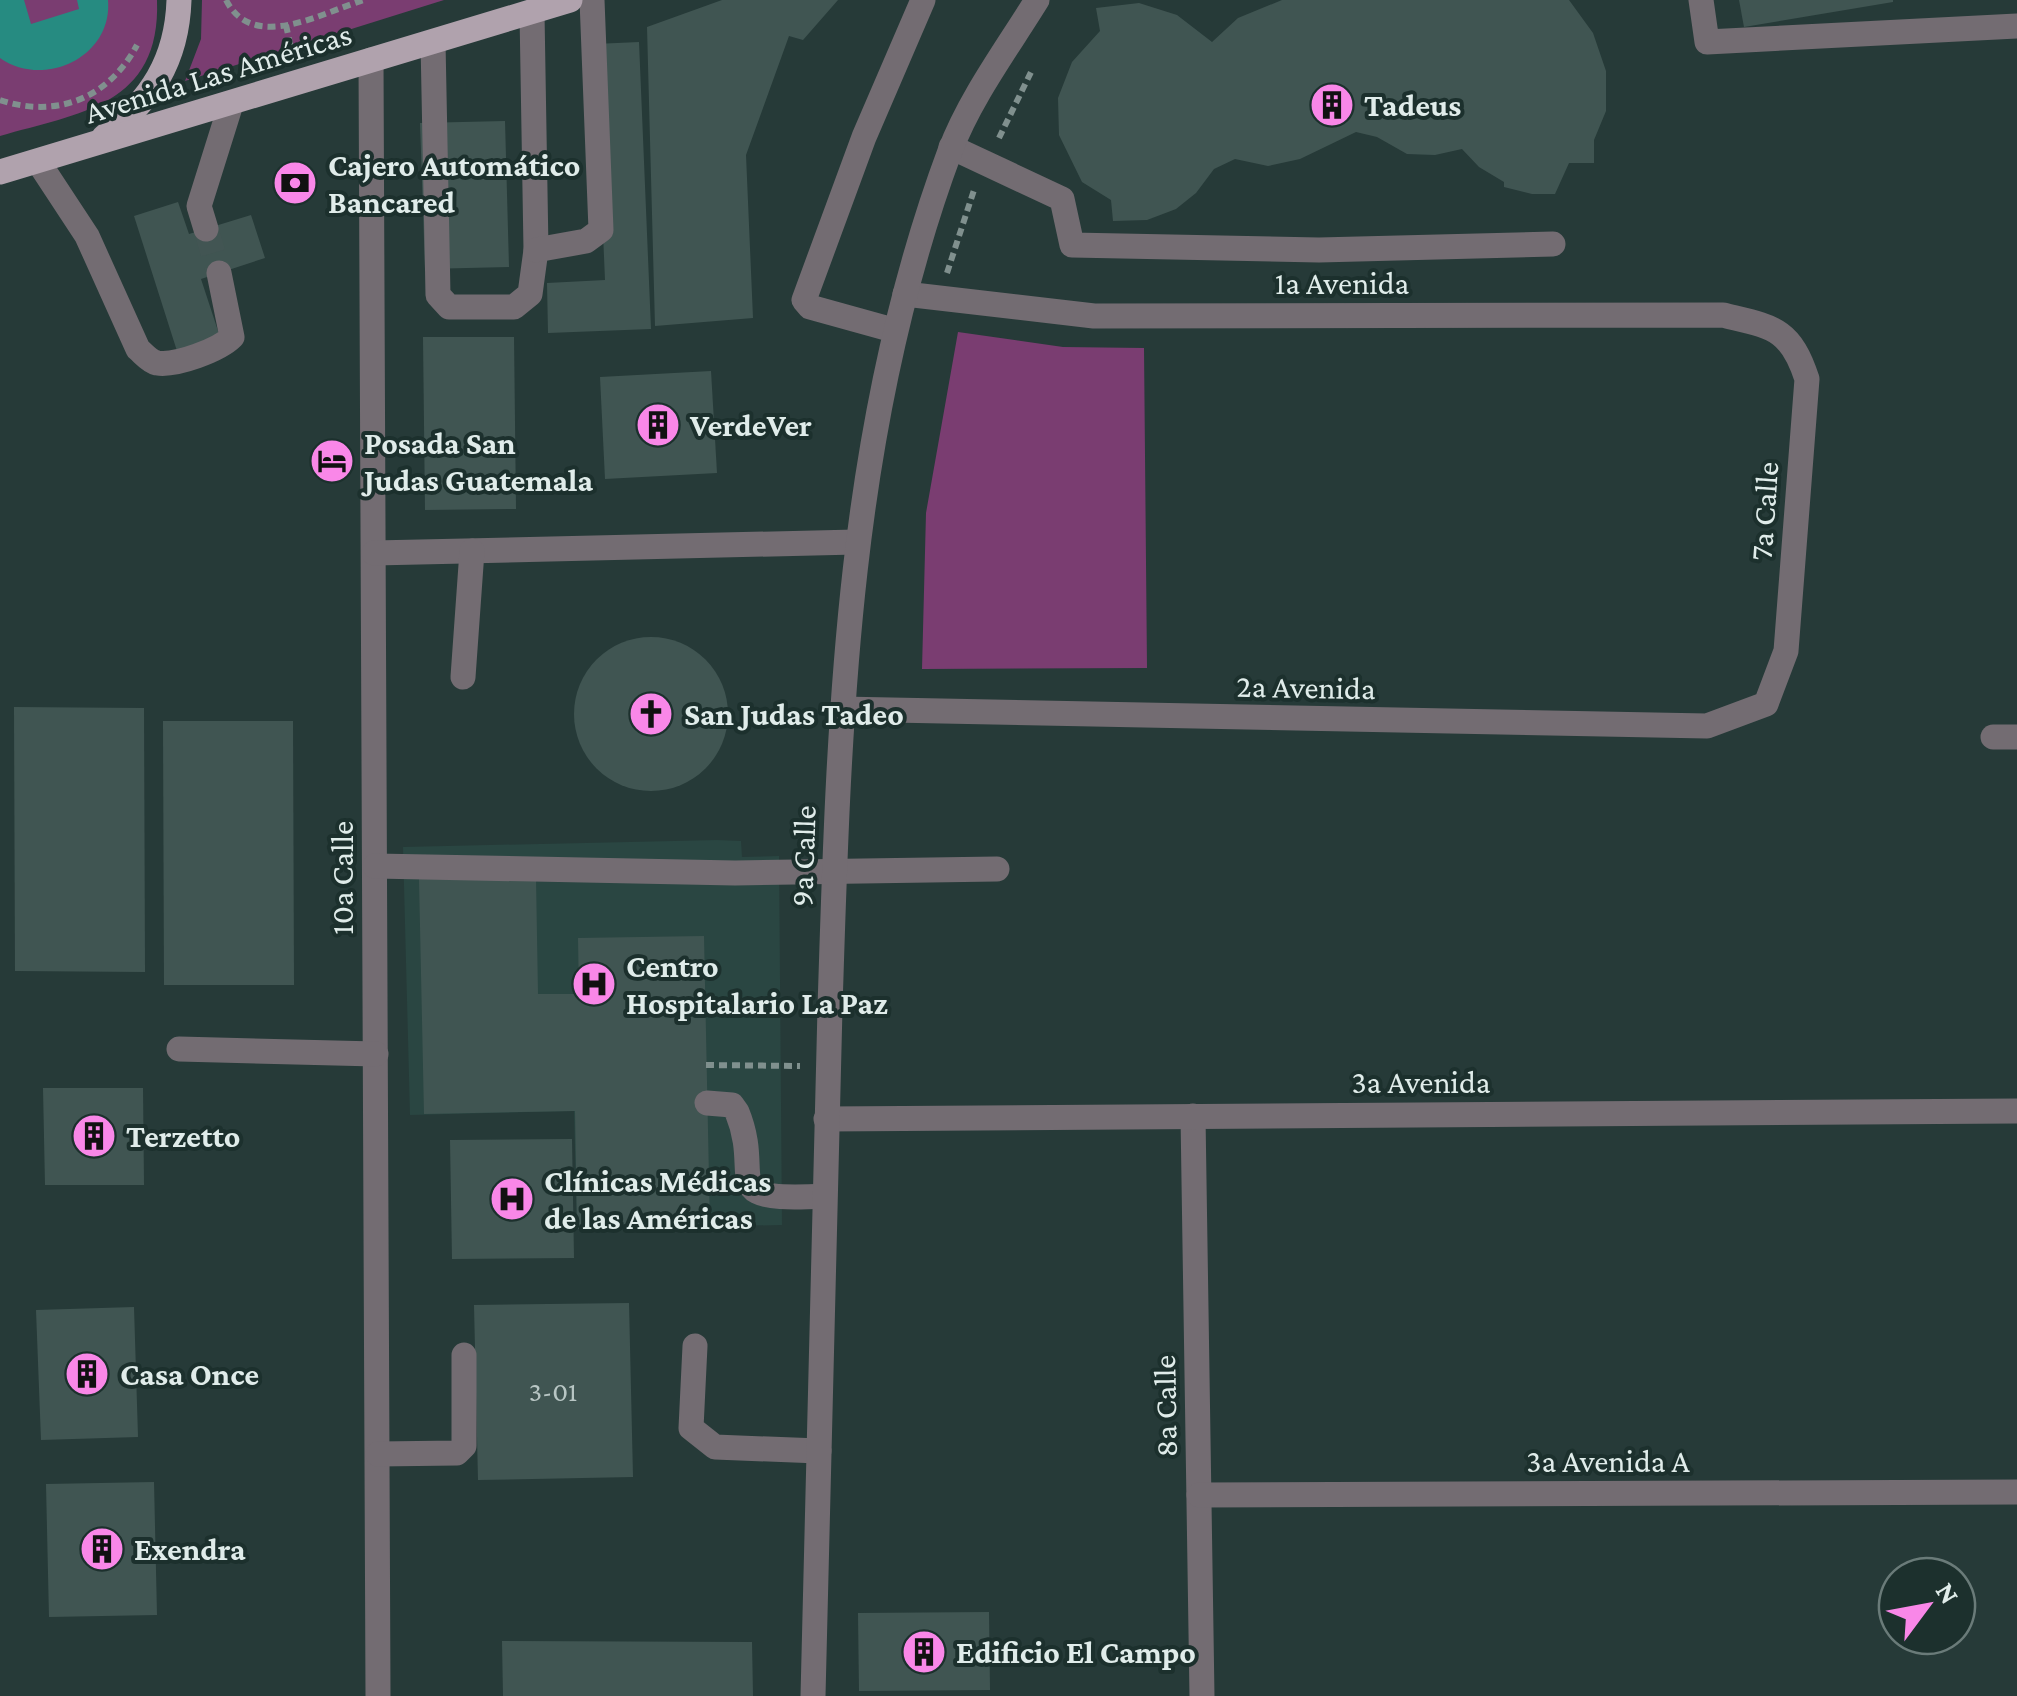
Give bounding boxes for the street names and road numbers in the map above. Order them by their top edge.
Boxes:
street label: Avenida Las Américas [80,15,356,131]
street label: 1a Avenida [1275,265,1410,301]
street label: 7a Calle [1743,460,1785,562]
street label: 2a Avenida [1236,668,1376,706]
street label: 9a Calle [783,805,823,907]
street label: 10a Calle [324,821,360,935]
street label: 3a Avenida [1351,1064,1491,1100]
street label: 8a Calle [1146,1354,1184,1458]
street label: 3a Avenida A [1526,1443,1691,1479]

